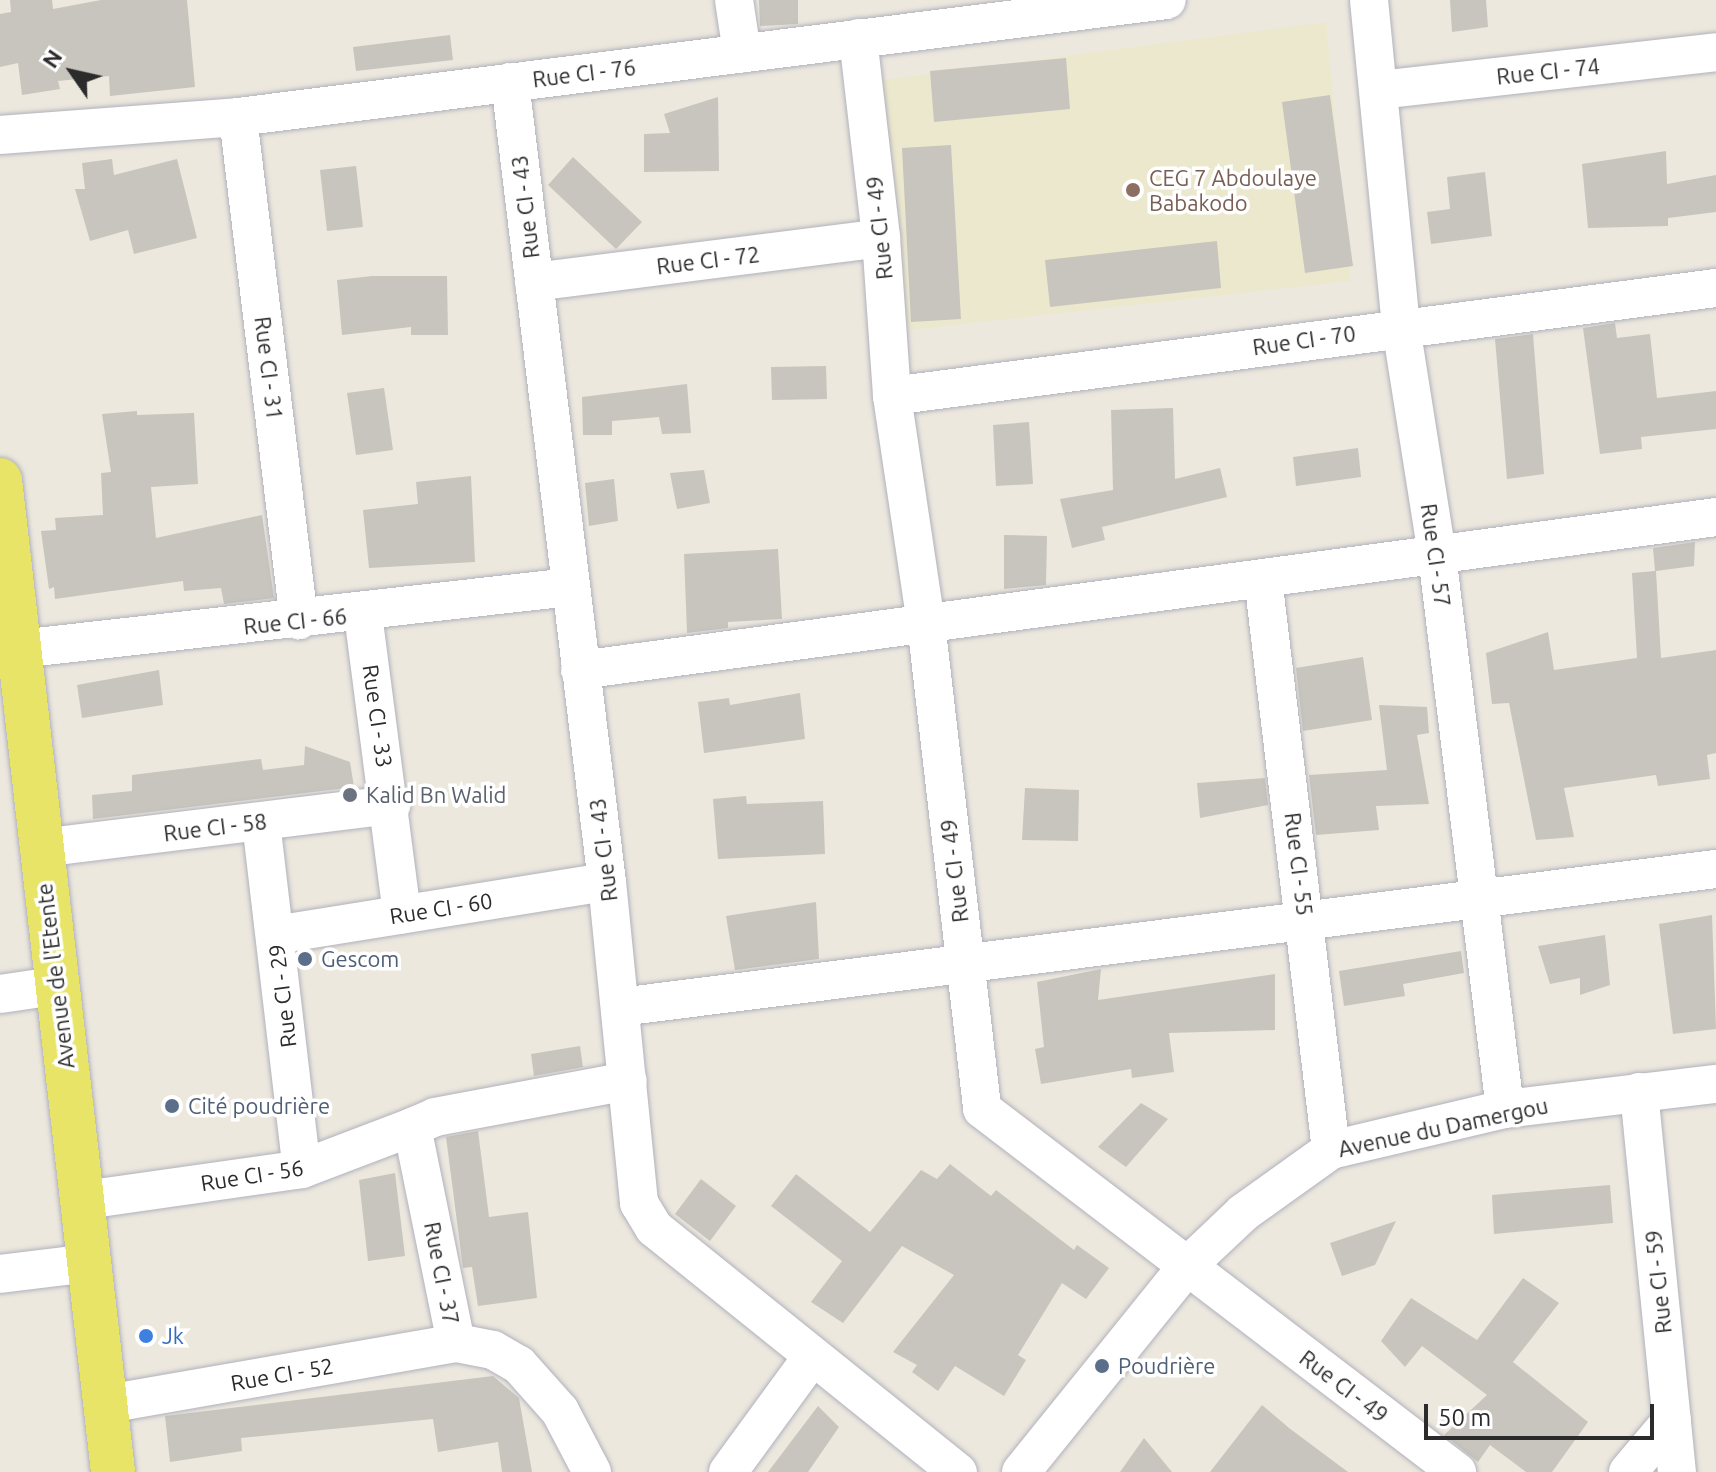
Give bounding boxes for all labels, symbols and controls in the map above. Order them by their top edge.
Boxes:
north arrow [32,32,112,112]
text: N [37,45,67,72]
street label: Rue CI - 74 [1495,52,1601,90]
street label: Rue CI - 76 [531,54,637,92]
street label: Rue CI - 43 [506,154,544,260]
place label: CEG 7 Abdoulaye Babakodo [1149,164,1317,216]
street label: Rue CI - 49 [860,175,898,281]
marker: CEG 7 Abdoulaye Babakodo [1124,181,1142,199]
street label: Rue CI - 72 [655,241,761,279]
street label: Rue CI - 31 [250,315,288,421]
street label: Rue CI - 70 [1251,320,1357,360]
street label: Rue CI - 57 [1416,502,1456,608]
street label: Rue CI - 66 [242,602,348,640]
street label: Rue CI - 33 [358,663,398,769]
place label: Kalid Bn Walid [366,782,506,808]
marker: Kalid Bn Walid [341,786,359,804]
street label: Rue CI - 43 [584,797,622,903]
street label: Rue CI - 58 [162,808,268,846]
street label: Rue CI - 55 [1280,811,1318,917]
street label: Rue CI - 49 [935,818,973,924]
street label: Avenue de l'Etente [31,882,79,1070]
street label: Rue CI - 60 [388,887,494,929]
street label: Rue CI - 29 [263,943,301,1049]
place label: Gescom [321,946,399,972]
marker: Gescom [296,950,314,968]
street label: Avenue du Damergou [1336,1092,1550,1162]
place label: Cité poudrière [188,1093,330,1119]
marker: Cité poudrière [163,1097,181,1115]
street label: Rue CI - 56 [199,1154,305,1196]
street label: Rue CI - 37 [419,1220,465,1326]
street label: Rue CI - 59 [1639,1229,1677,1335]
place label: Jk [162,1323,184,1349]
marker: Jk [137,1327,155,1345]
street label: Rue CI - 49 [1295,1344,1393,1428]
street label: Rue CI - 52 [229,1352,335,1396]
place label: Poudrière [1118,1353,1216,1379]
marker: Poudrière [1093,1357,1111,1375]
scale bar [1428,1388,1658,1438]
text: 50 m [1438,1404,1491,1431]

